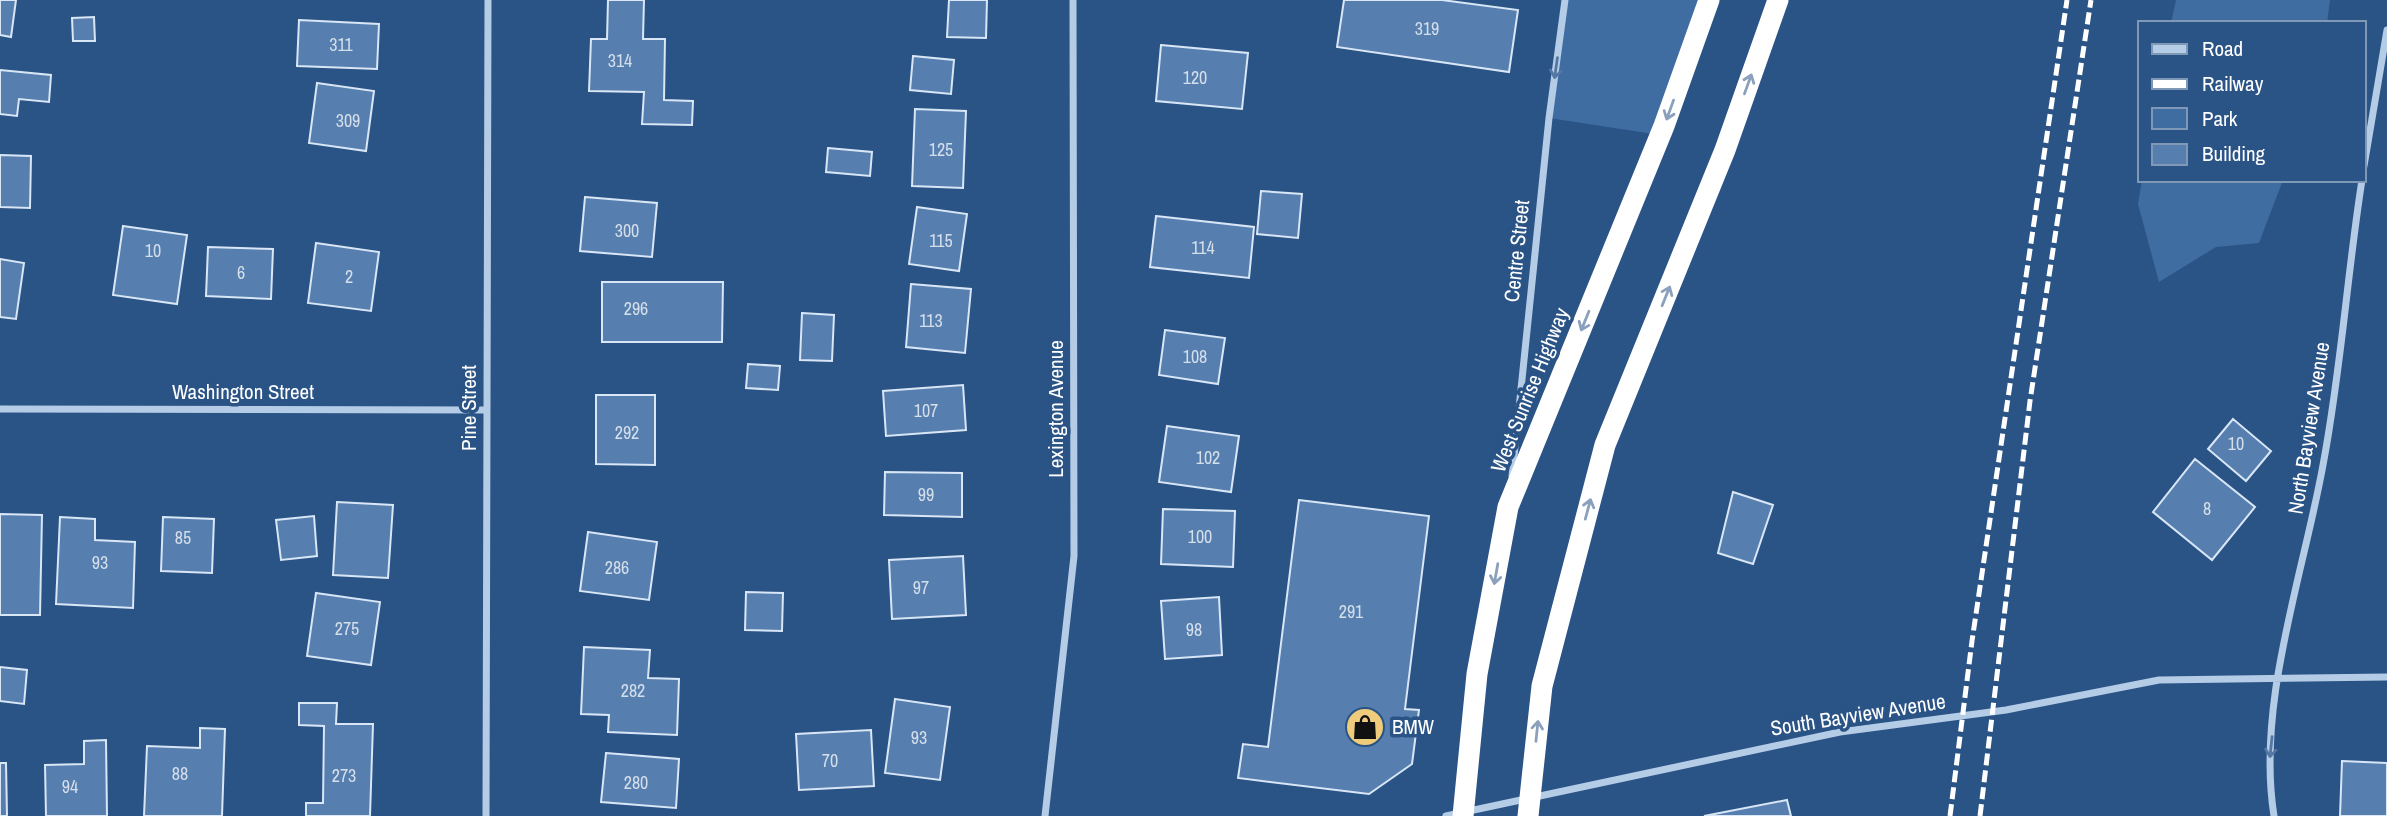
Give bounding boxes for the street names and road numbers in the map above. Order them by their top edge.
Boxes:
street label: Centre Street [1497,198,1536,303]
street label: West Sunrise Highway [1483,303,1576,476]
street label: Lexington Avenue [1041,340,1070,478]
street label: North Bayview Avenue [2281,340,2336,516]
street label: Pine Street [454,365,483,451]
street label: Washington Street [172,377,314,406]
street label: South Bayview Avenue [1768,686,1948,743]

